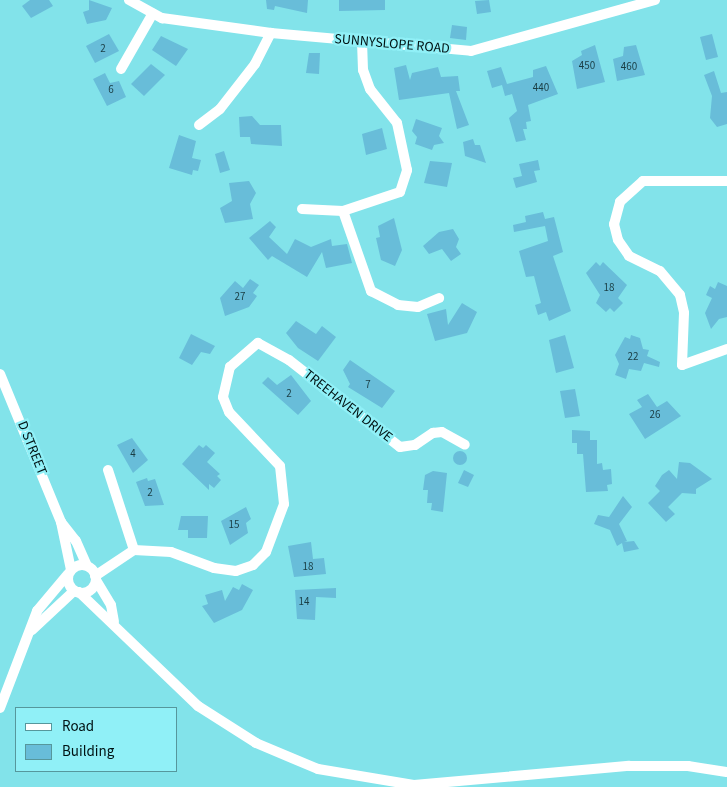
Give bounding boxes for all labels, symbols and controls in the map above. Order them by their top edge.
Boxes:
street label: SUNNYSLOPE ROAD [334,31,450,57]
house number: 2 [100,42,106,56]
house number: 450 [579,59,595,73]
house number: 460 [621,60,637,74]
house number: 440 [533,81,549,95]
house number: 6 [108,83,114,97]
house number: 18 [604,281,614,295]
house number: 27 [235,290,245,304]
house number: 22 [628,350,638,364]
street label: TREEHAVEN DRIVE [300,366,396,446]
house number: 7 [365,378,371,392]
house number: 2 [286,387,292,401]
house number: 26 [650,408,660,422]
street label: D STREET [14,419,50,477]
house number: 4 [130,447,136,461]
house number: 2 [147,486,153,500]
house number: 15 [229,518,239,532]
house number: 18 [303,560,313,574]
house number: 14 [299,595,309,609]
legend [15,707,178,772]
text: Road [62,716,94,737]
text: Building [62,741,114,762]

